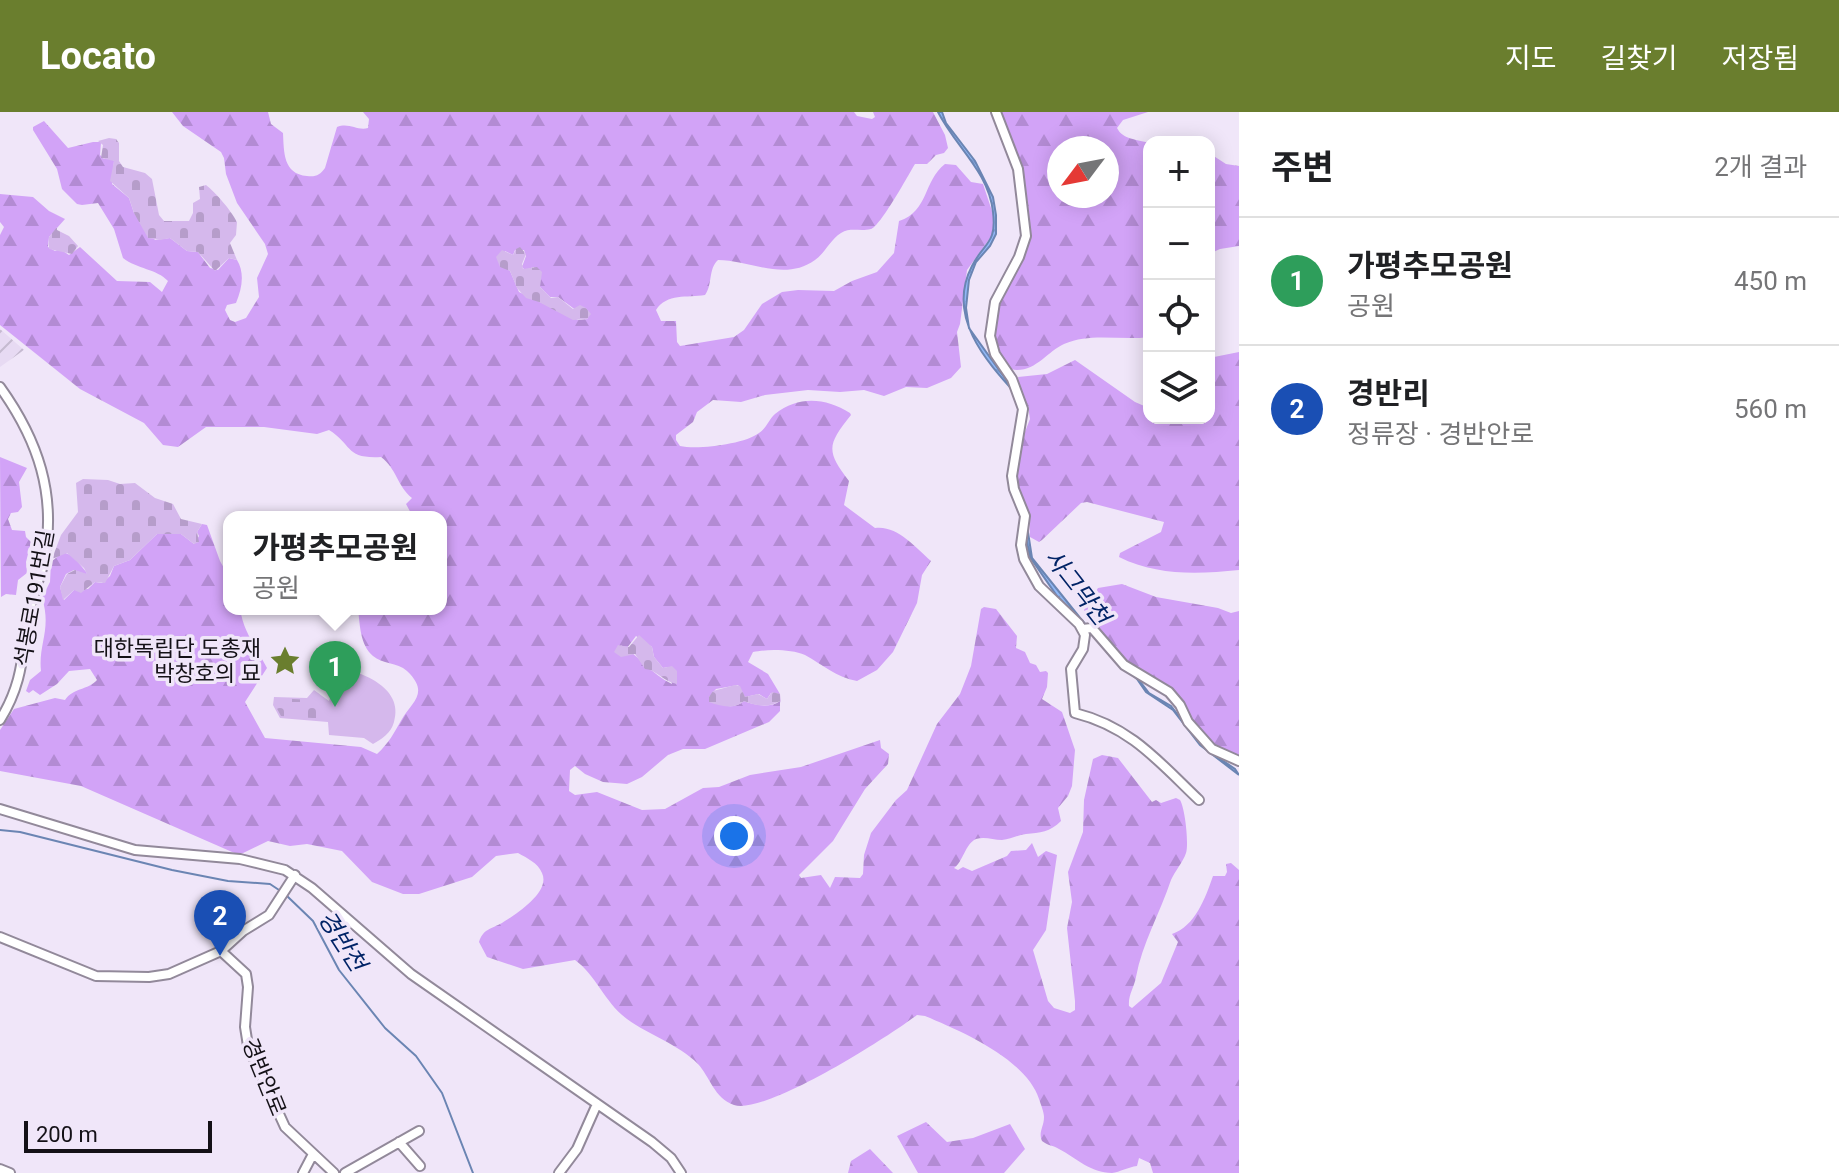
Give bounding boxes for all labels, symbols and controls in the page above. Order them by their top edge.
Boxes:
text: Locato [40,34,156,78]
text: 지도 [1505,42,1556,75]
text: 길찾기 [1600,42,1678,75]
text: 저장됨 [1722,42,1799,75]
north arrow [1047,136,1119,208]
map controls [1143,136,1215,424]
button: + [1143,136,1215,208]
text: 주변 [1271,147,1334,187]
text: 2개 결과 [1714,152,1807,182]
button: − [1143,208,1215,280]
text: 가평추모공원 [1347,248,1513,283]
text: 1 [1290,266,1304,296]
text: 450 m [1734,266,1807,296]
button: locate [1143,280,1215,352]
text: 공원 [1347,291,1395,321]
button: layers [1143,352,1215,424]
text: 경반리 [1347,376,1430,411]
text: 2 [1290,394,1304,424]
text: 560 m [1734,394,1807,424]
text: 정류장 · 경반안로 [1347,419,1534,449]
popup [223,511,447,615]
street label: 석봉로191번길 [10,528,58,668]
text: 가평추모공원 [252,530,418,565]
water label: 사그막천 [1039,544,1117,633]
text: 공원 [252,573,300,603]
place label: 대한독립단 도총재 박창호의 묘 [94,636,261,686]
pin: 1 [309,641,361,707]
place icon: 대한독립단 도총재 박창호의 묘 [268,644,302,678]
your location [714,816,754,856]
pin: 2 [194,890,246,956]
water label: 경반천 [312,906,373,979]
street label: 경반안로 [237,1035,291,1119]
scale bar [24,1117,212,1153]
text: 200 m [36,1122,98,1147]

